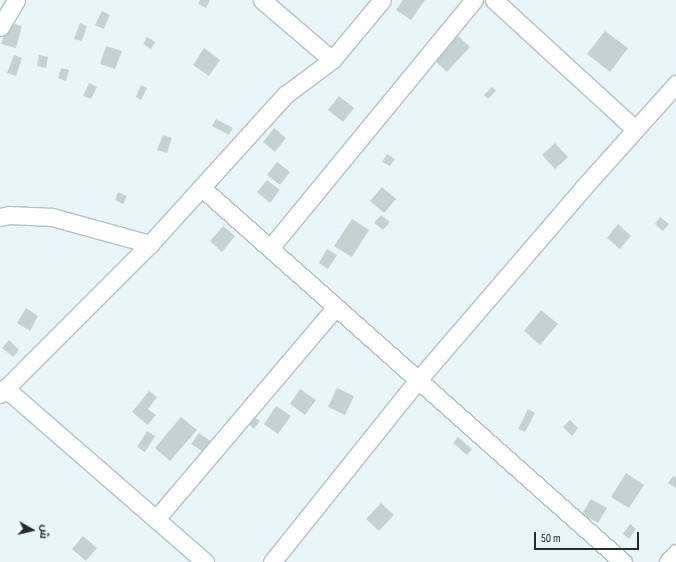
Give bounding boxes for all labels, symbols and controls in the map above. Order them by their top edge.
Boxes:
north arrow [12,510,52,550]
text: ش [37,524,52,540]
scale bar [536,524,641,550]
text: 50 m [541,531,561,546]

